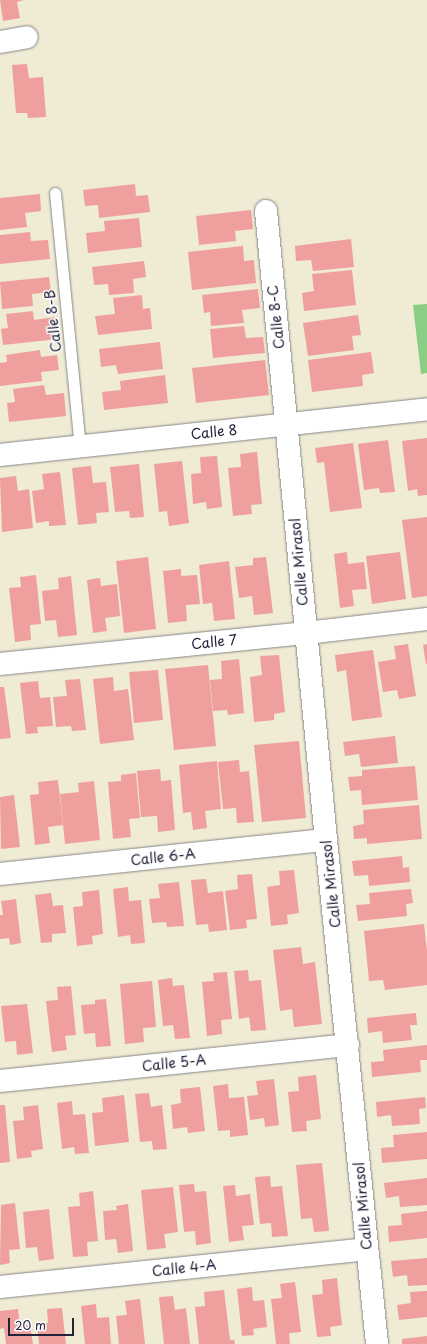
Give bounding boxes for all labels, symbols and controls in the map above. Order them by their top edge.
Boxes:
street label: Calle 8-C [264,284,288,350]
street label: Calle 8-B [41,289,65,353]
street label: Calle 8 [190,421,238,443]
street label: Calle Mirasol [287,517,311,607]
street label: Calle 7 [190,631,238,653]
street label: Calle Mirasol [318,839,344,929]
street label: Calle 6-A [129,845,197,869]
street label: Calle 5-A [141,1051,207,1075]
street label: Calle Mirasol [351,1161,375,1251]
street label: Calle 4-A [151,1256,217,1280]
scale bar [10,1310,76,1336]
text: 20 m [15,1316,46,1334]

